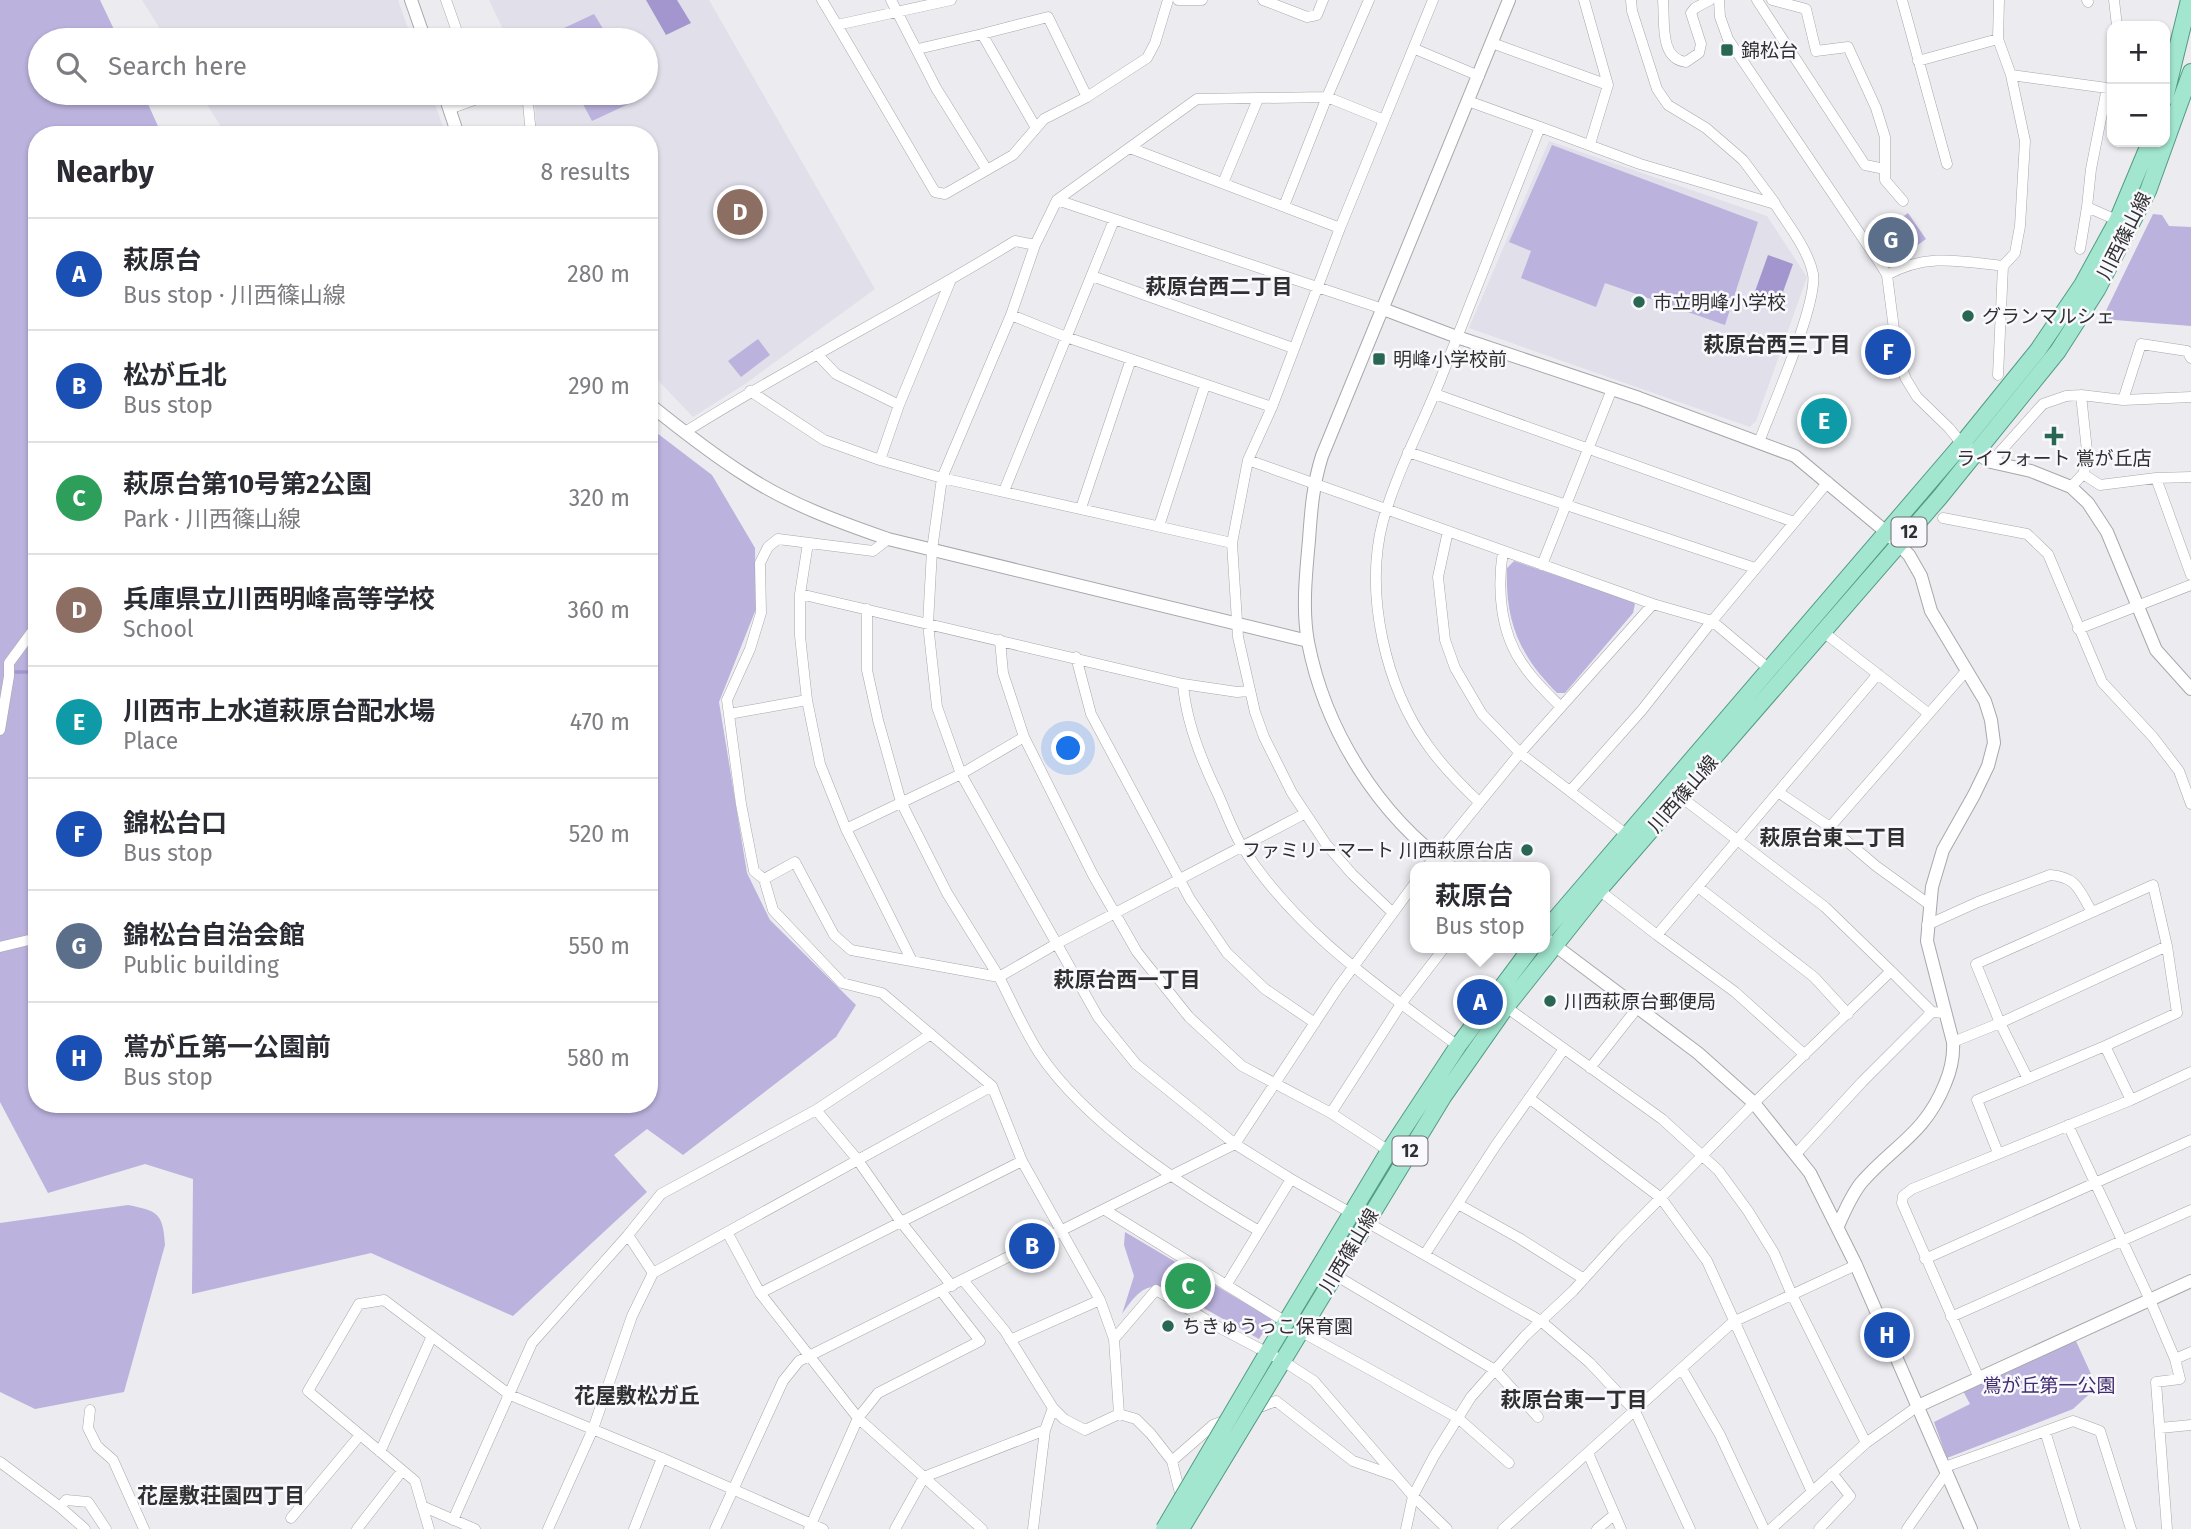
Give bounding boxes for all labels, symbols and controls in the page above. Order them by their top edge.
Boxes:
map controls [2107,21,2170,147]
button: + [2107,21,2170,84]
search box [28,28,658,105]
place label: 錦松台 [1741,39,1798,62]
marker: 錦松台 [1719,42,1735,58]
icon: search [52,48,90,86]
text: Search here [108,51,247,82]
button: − [2107,84,2170,147]
text: Nearby [56,154,154,190]
text: 8 results [541,158,630,186]
pin: D [717,186,763,238]
street label: 川西篠山線 [2092,188,2156,284]
pin: G [1868,214,1914,266]
text: 萩原台 [123,245,201,276]
text: A [72,260,86,288]
text: 280 m [567,260,630,288]
district label: 萩原台西二丁目 [1146,274,1293,300]
text: Bus stop · 川西篠山線 [123,281,346,309]
place label: 市立明峰小学校 [1653,291,1786,314]
marker: 市立明峰小学校 [1631,294,1647,310]
place label: グランマルシェ [1982,305,2115,328]
marker: グランマルシェ [1960,308,1976,324]
pin: F [1865,326,1911,378]
district label: 萩原台西三丁目 [1704,332,1851,358]
place label: 明峰小学校前 [1393,348,1507,371]
marker: 明峰小学校前 [1371,351,1387,367]
text: 松が丘北 [123,360,227,391]
text: B [72,372,86,400]
text: 290 m [568,372,630,400]
text: Bus stop [123,391,213,419]
pin: E [1801,395,1847,447]
marker: ライフォート 鴬が丘店 [2046,428,2062,444]
place label: ライフォート 鴬が丘店 [1956,447,2152,470]
text: 萩原台第10号第2公園 [123,469,372,500]
text: C [72,484,86,512]
text: 320 m [569,484,630,512]
text: Park · 川西篠山線 [123,505,301,533]
road number: 12 [1892,518,1926,546]
text: 兵庫県立川西明峰高等学校 [123,584,435,615]
text: D [72,596,86,624]
text: 360 m [568,596,630,624]
text: School [123,615,194,643]
text: 川西市上水道萩原台配水場 [123,696,435,727]
text: E [73,708,85,736]
text: 470 m [570,708,630,736]
text: Place [123,727,178,755]
your location [1051,731,1085,765]
street label: 川西篠山線 [1643,751,1723,837]
text: 錦松台口 [123,808,227,839]
text: F [73,820,85,848]
text: 520 m [569,820,630,848]
district label: 萩原台東二丁目 [1760,825,1907,851]
text: Bus stop [123,839,213,867]
place label: ファミリーマート 川西萩原台店 [1242,839,1513,862]
marker: ファミリーマート 川西萩原台店 [1519,842,1535,858]
popup [1410,862,1550,953]
text: 萩原台 [1435,881,1513,912]
text: Bus stop [1435,912,1525,940]
text: 錦松台自治会館 [123,920,305,951]
text: G [72,932,86,960]
text: 550 m [568,932,630,960]
text: Public building [123,951,279,979]
district label: 萩原台西一丁目 [1054,967,1201,993]
pin: A [1457,976,1503,1028]
place label: 川西萩原台郵便局 [1564,990,1716,1013]
marker: 川西萩原台郵便局 [1542,993,1558,1009]
text: 鴬が丘第一公園前 [123,1032,331,1063]
text: H [71,1044,87,1072]
text: 580 m [567,1044,630,1072]
text: Bus stop [123,1063,213,1091]
road number: 12 [1392,1136,1428,1166]
street label: 川西篠山線 [1315,1204,1383,1298]
pin: B [1009,1220,1055,1272]
pin: C [1165,1260,1211,1312]
pin: H [1864,1309,1910,1361]
place label: ちきゅうっこ保育園 [1182,1315,1353,1338]
marker: ちきゅうっこ保育園 [1160,1318,1176,1334]
park label: 鴬が丘第一公園 [1982,1374,2116,1397]
district label: 花屋敷松ガ丘 [574,1383,700,1409]
district label: 萩原台東一丁目 [1501,1387,1648,1413]
district label: 花屋敷荘園四丁目 [137,1483,305,1509]

